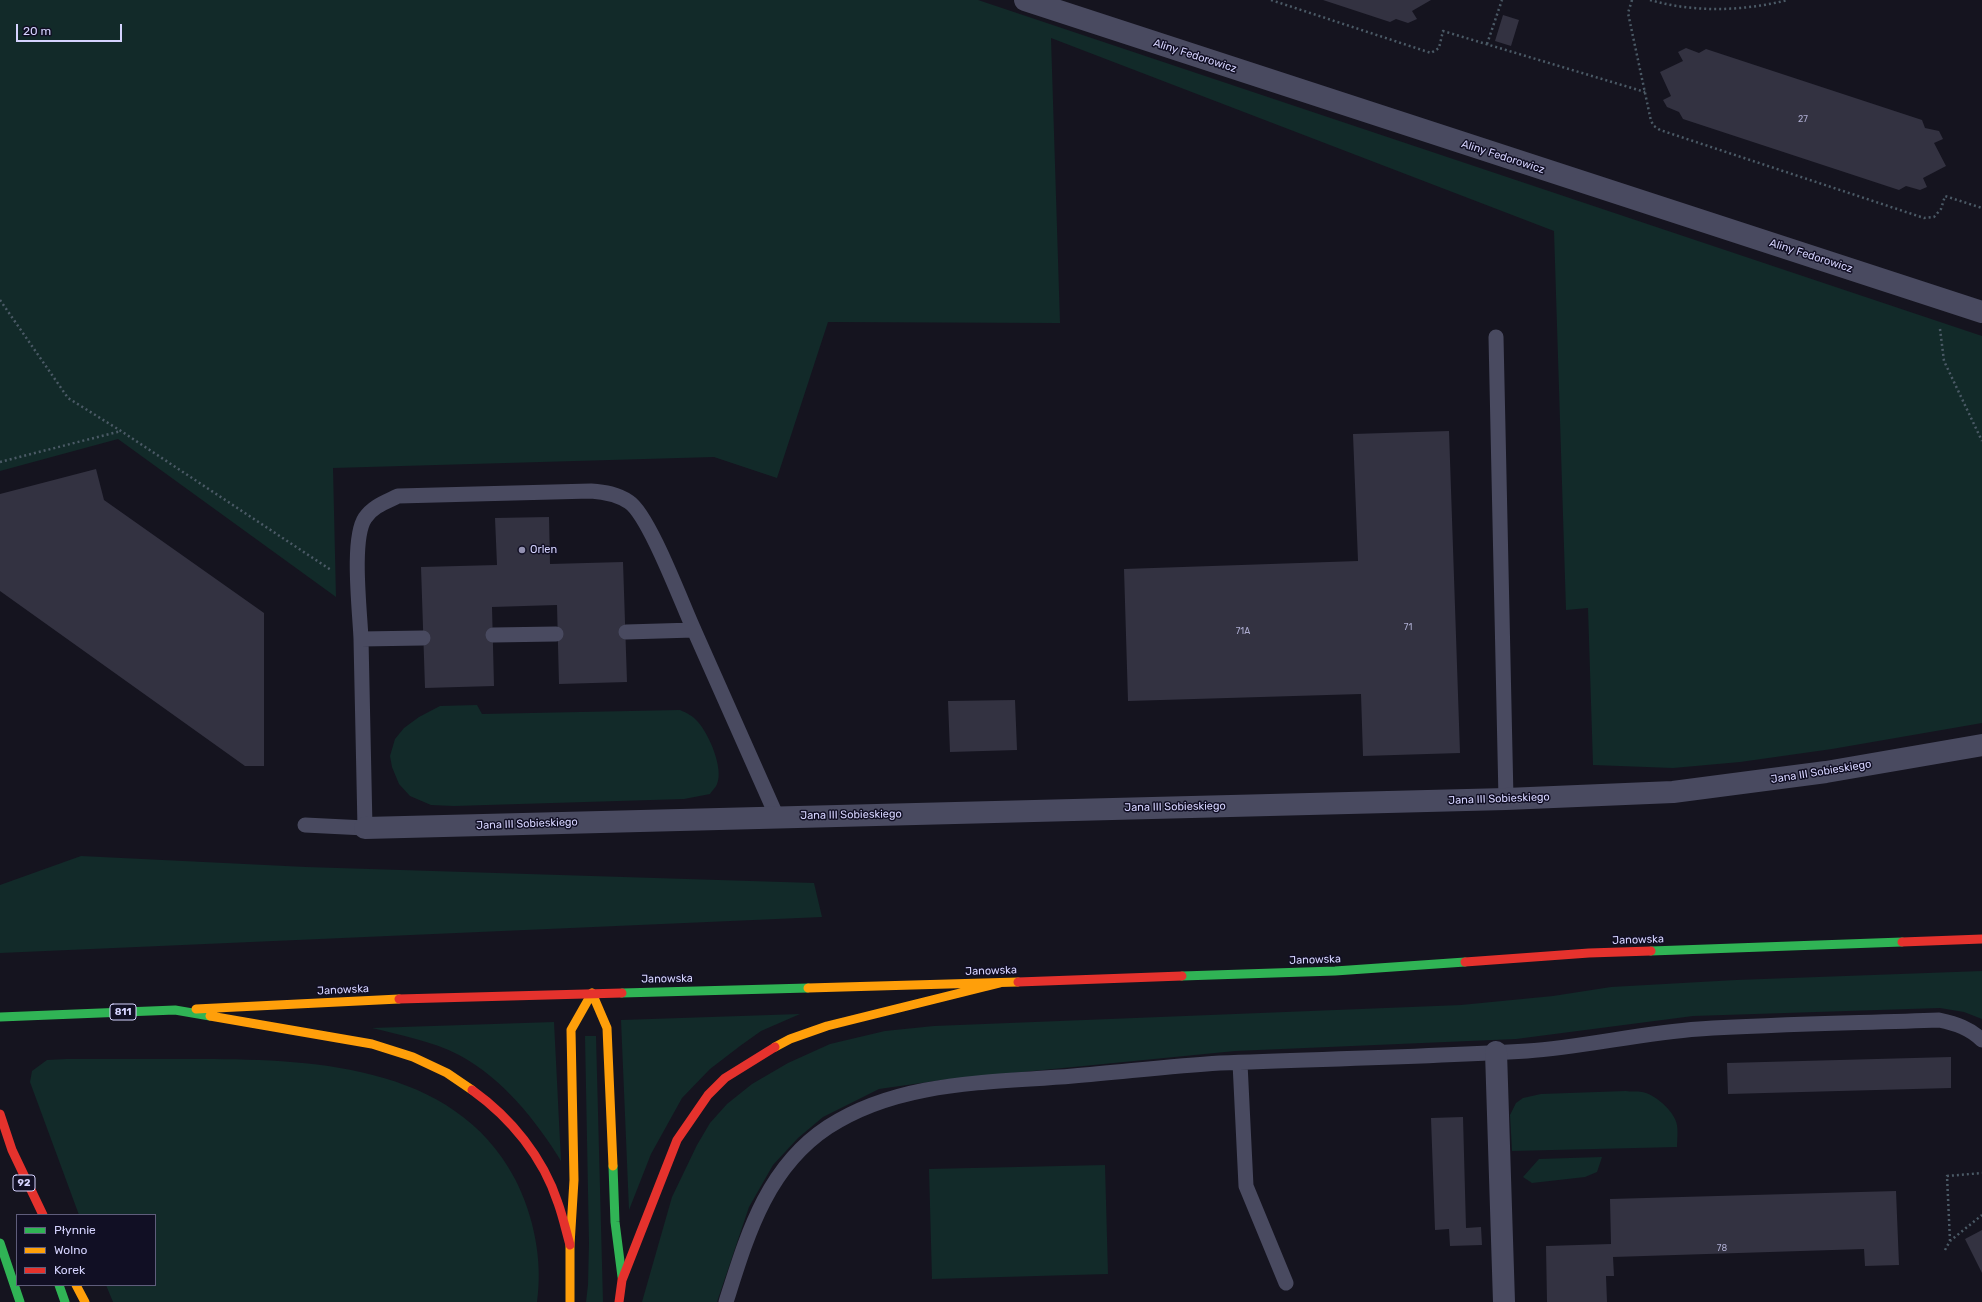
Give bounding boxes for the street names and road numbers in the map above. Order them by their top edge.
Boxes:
street label: Aliny Fedorowicz [1152,36,1238,76]
street label: Aliny Fedorowicz [1460,137,1546,177]
street label: Aliny Fedorowicz [1768,236,1854,276]
street label: Jana III Sobieskiego [1770,758,1872,786]
street label: Jana III Sobieskiego [1448,791,1550,807]
street label: Jana III Sobieskiego [1124,800,1226,814]
street label: Jana III Sobieskiego [800,808,902,822]
street label: Jana III Sobieskiego [476,816,578,832]
street label: Janowska [1612,933,1664,947]
street label: Janowska [1289,953,1341,967]
street label: Janowska [965,964,1017,978]
street label: Janowska [641,972,693,986]
street label: Janowska [317,982,369,998]
road number: 811 [110,1004,136,1020]
road number: 92 [13,1175,35,1191]

